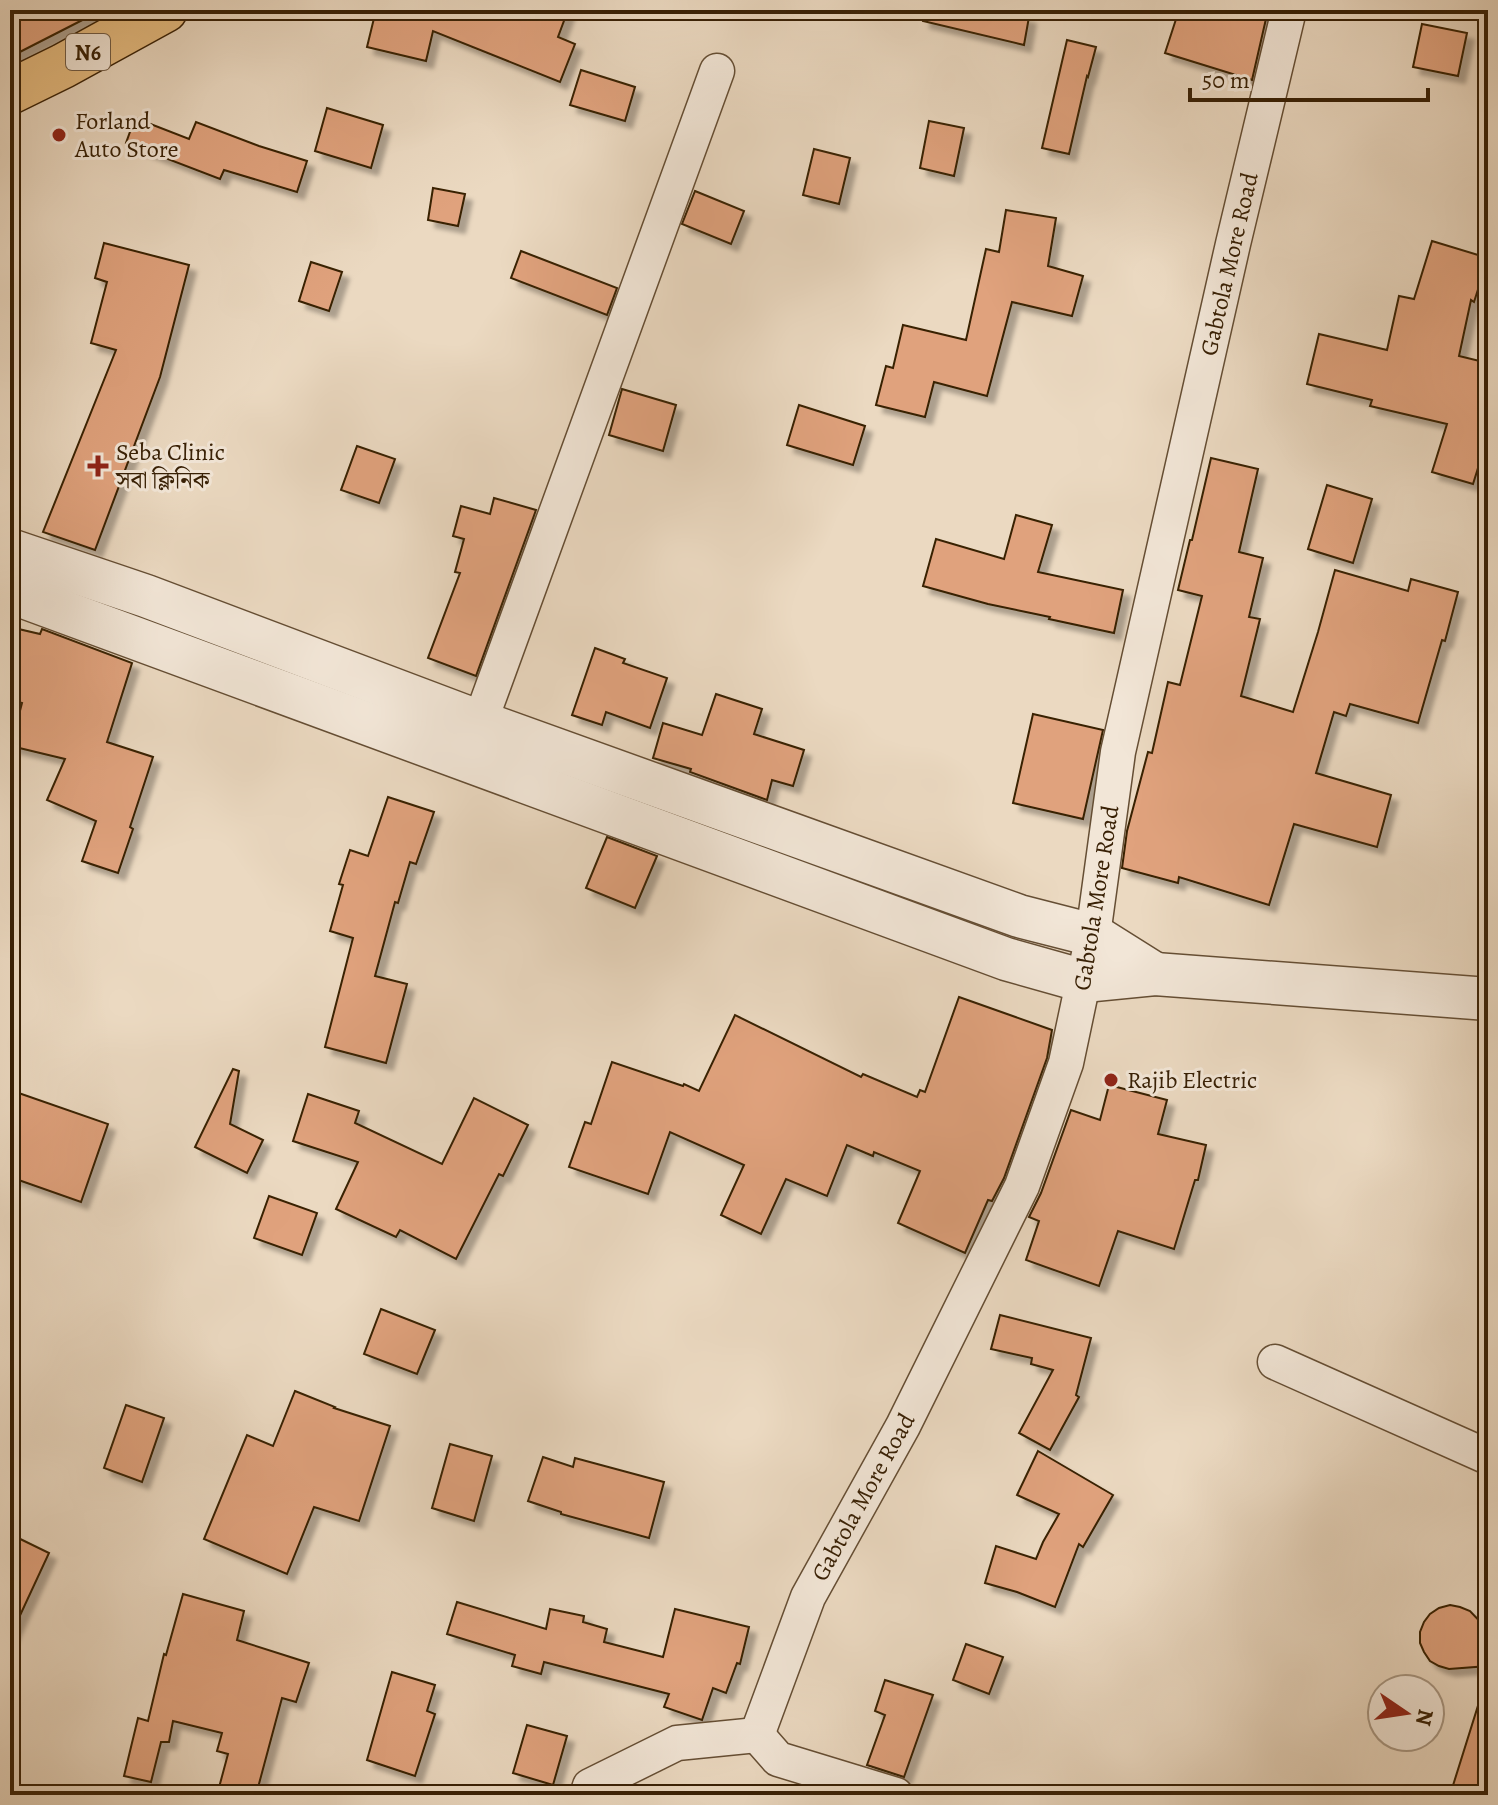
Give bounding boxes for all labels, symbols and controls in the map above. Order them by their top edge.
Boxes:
road number: N6 [66,34,110,70]
scale bar [1190,52,1428,102]
text: 50 m [1202,64,1250,96]
place label: Forland Auto Store [74,105,178,165]
marker: Forland Auto Store [50,126,68,144]
street label: Gabtola More Road [1192,169,1266,359]
place label: Seba Clinic সবা ক্লিনিক [115,436,225,496]
marker: Seba Clinic সবা ক্লিনিক [87,455,109,477]
street label: Gabtola More Road [1066,803,1126,993]
place label: Rajib Electric [1127,1064,1257,1096]
marker: Rajib Electric [1102,1071,1120,1089]
street label: Gabtola More Road [804,1407,922,1587]
north arrow [1366,1673,1446,1753]
text: N [1408,1706,1441,1728]

